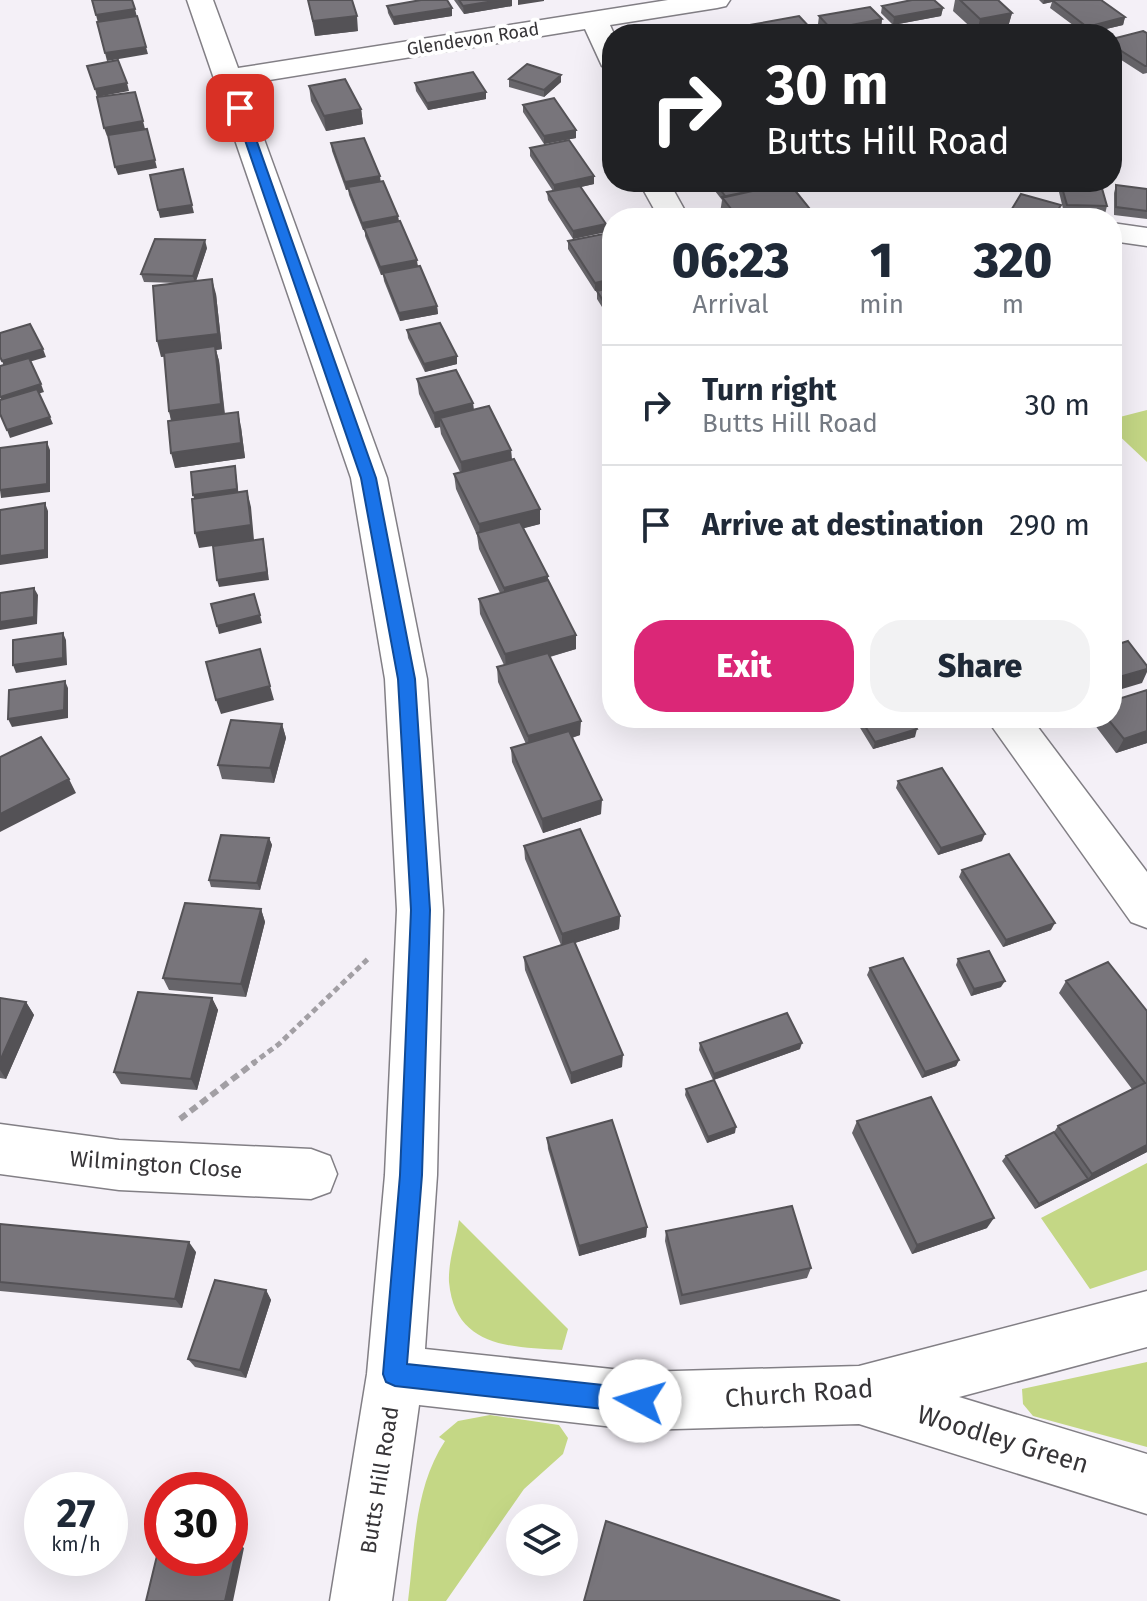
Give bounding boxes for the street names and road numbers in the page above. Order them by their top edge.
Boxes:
street label: Glendevon Road [405,18,541,60]
street label: Wilmington Close [69,1145,243,1184]
street label: Church Road [724,1373,874,1414]
street label: Woodley Green [913,1399,1092,1480]
street label: Butts Hill Road [355,1404,404,1556]

